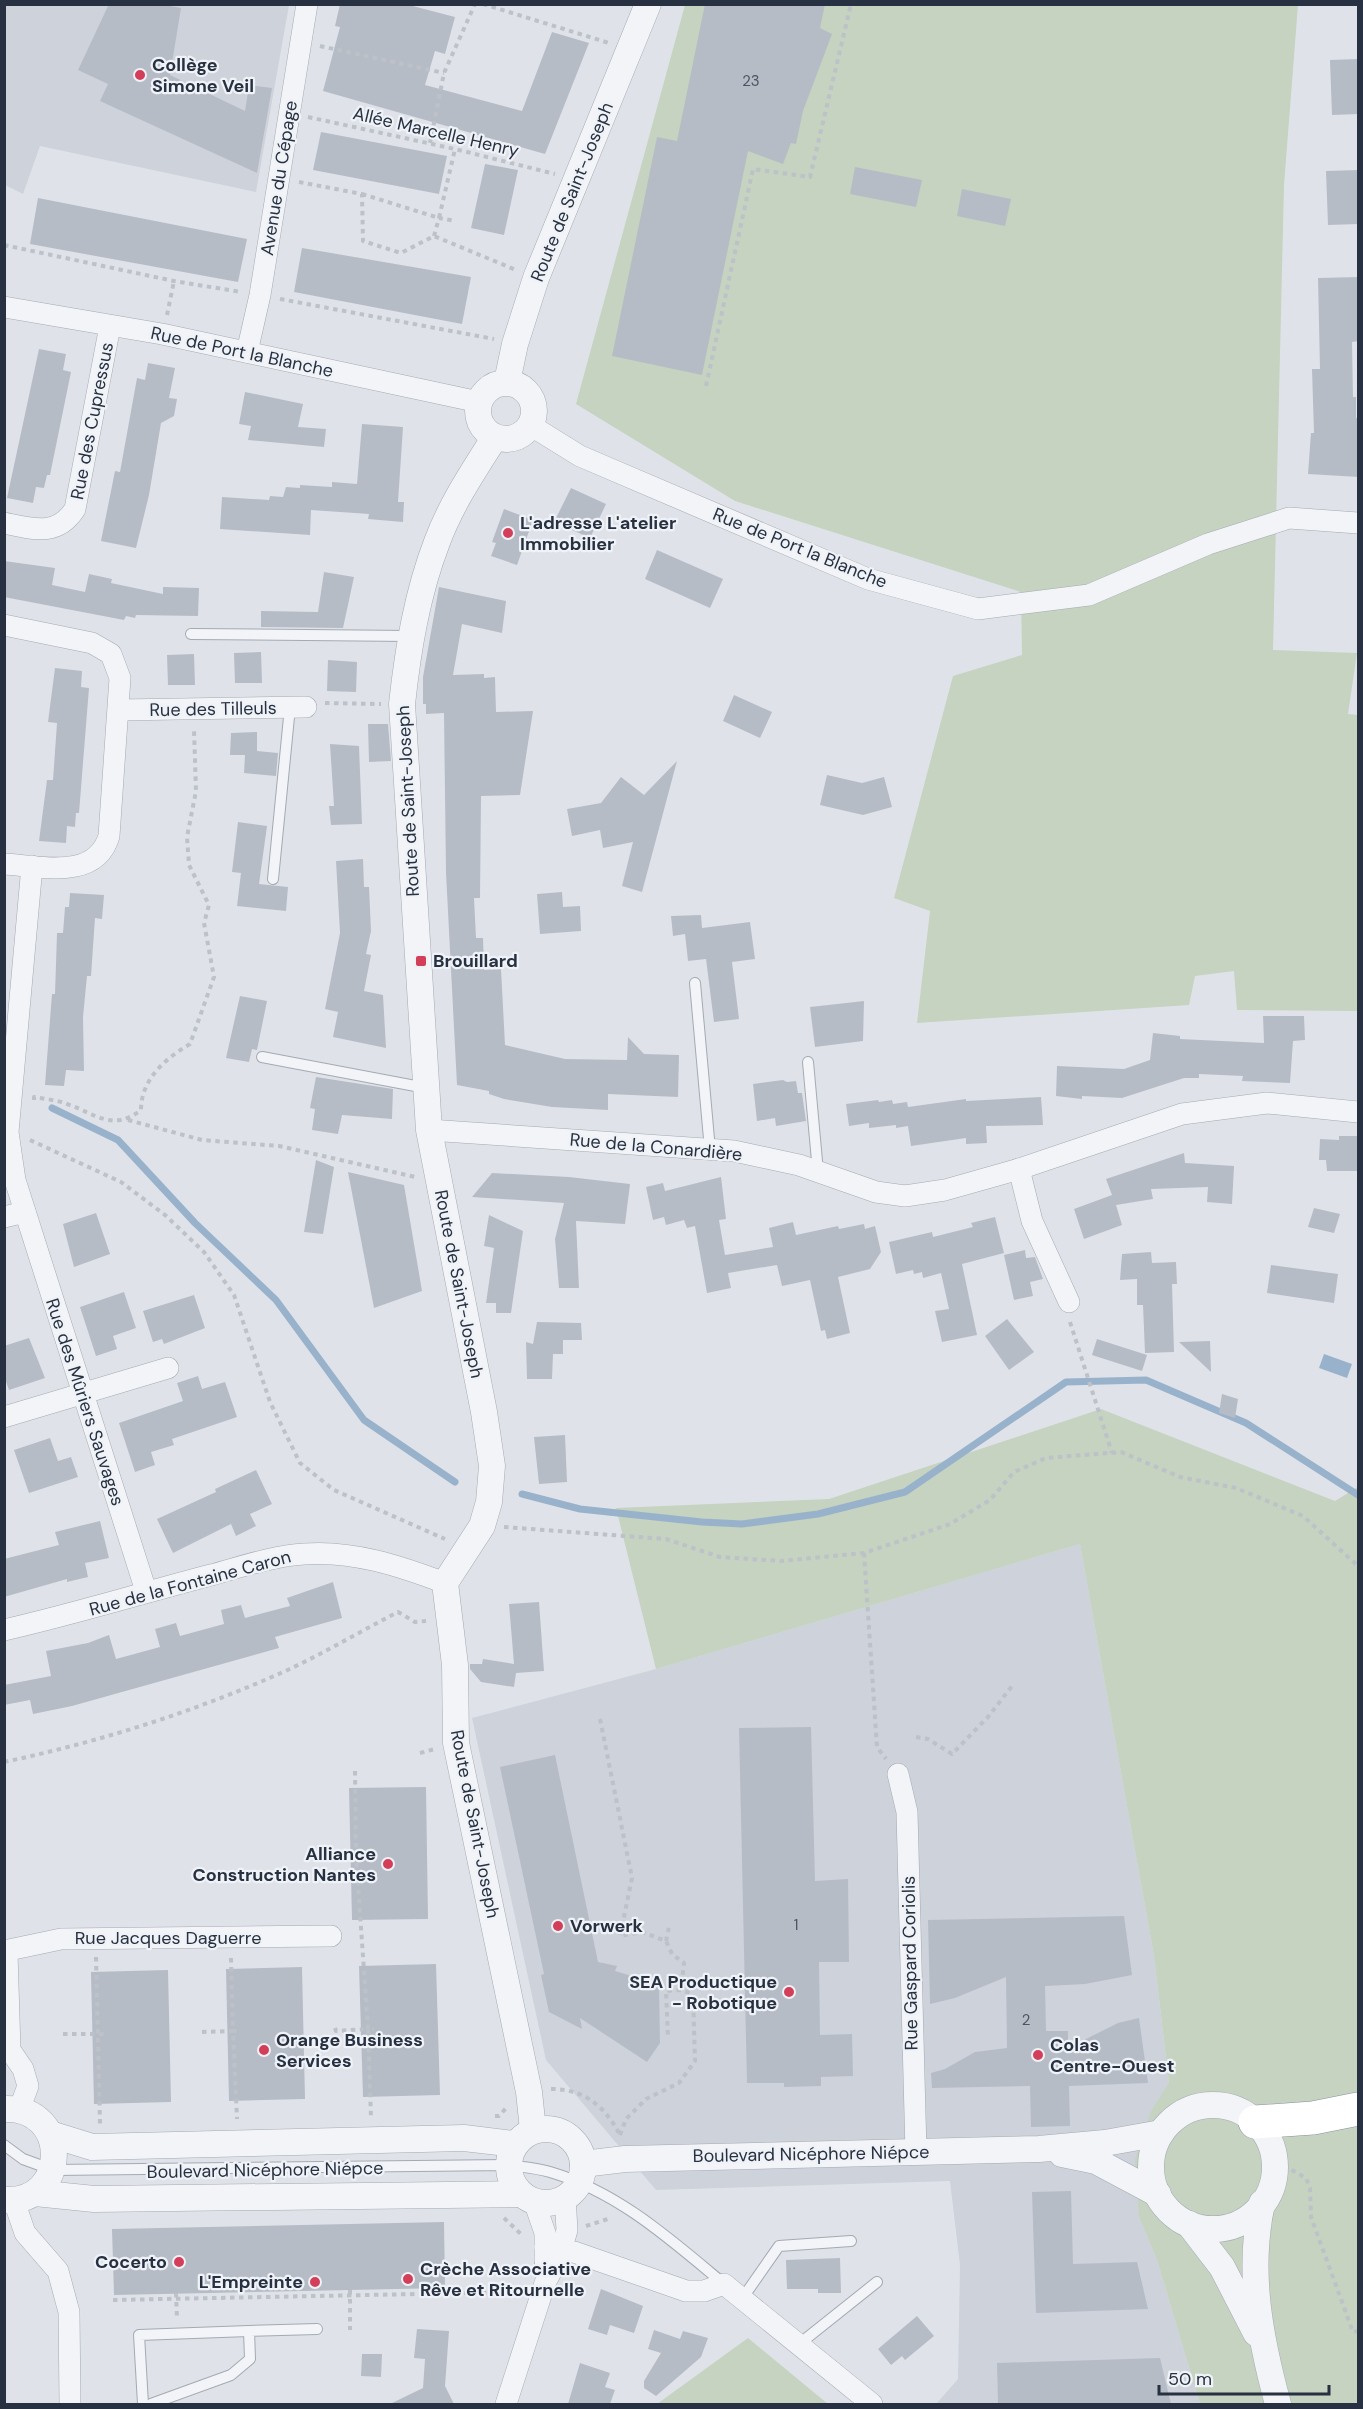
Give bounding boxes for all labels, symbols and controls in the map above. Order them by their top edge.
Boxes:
place label: Collège Simone Veil [152,53,254,98]
marker: Collège Simone Veil [133,68,147,82]
house number: 23 [742,71,760,91]
street label: Avenue du Cépage [255,99,303,257]
street label: Route de Saint-Joseph [525,99,619,285]
street label: Allée Marcelle Henry [351,101,521,163]
street label: Rue de Port la Blanche [149,321,335,383]
street label: Rue des Cupressus [65,340,119,502]
street label: Rue de Port la Blanche [709,502,891,594]
place label: L'adresse L'atelier Immobilier [520,511,676,556]
marker: L'adresse L'atelier Immobilier [501,526,515,540]
street label: Rue des Tilleuls [149,696,277,722]
street label: Route de Saint-Joseph [391,705,425,897]
place label: Brouillard [433,949,518,973]
marker: Brouillard [414,954,428,968]
street label: Rue de la Conardière [569,1127,743,1167]
street label: Route de Saint-Joseph [429,1188,489,1380]
street label: Rue des Mûriers Sauvages [40,1295,130,1509]
street label: Rue de la Fontaine Caron [87,1545,293,1621]
street label: Route de Saint-Joseph [445,1728,505,1920]
place label: Alliance Construction Nantes [192,1842,376,1887]
marker: Alliance Construction Nantes [381,1857,395,1871]
street label: Rue Gaspard Coriolis [896,1876,924,2050]
place label: Vorwerk [570,1914,644,1938]
house number: 1 [794,1915,798,1935]
marker: Vorwerk [551,1919,565,1933]
street label: Rue Jacques Daguerre [75,1926,261,1950]
place label: SEA Productique - Robotique [629,1970,777,2015]
marker: SEA Productique - Robotique [782,1985,796,1999]
house number: 2 [1022,2010,1030,2030]
place label: Orange Business Services [276,2028,423,2073]
place label: Colas Centre-Ouest [1050,2033,1175,2078]
marker: Orange Business Services [257,2043,271,2057]
marker: Colas Centre-Ouest [1031,2048,1045,2062]
street label: Boulevard Nicéphore Niépce [693,2140,929,2168]
street label: Boulevard Nicéphore Niépce [147,2156,383,2184]
place label: Cocerto [95,2250,167,2274]
marker: Cocerto [172,2255,186,2269]
place label: Crèche Associative Rêve et Ritournelle [420,2257,591,2302]
place label: L'Empreinte [199,2270,303,2294]
marker: Crèche Associative Rêve et Ritournelle [401,2272,415,2286]
marker: L'Empreinte [308,2275,322,2289]
scale bar [1159,2358,1328,2396]
text: 50 m [1168,2367,1212,2391]

